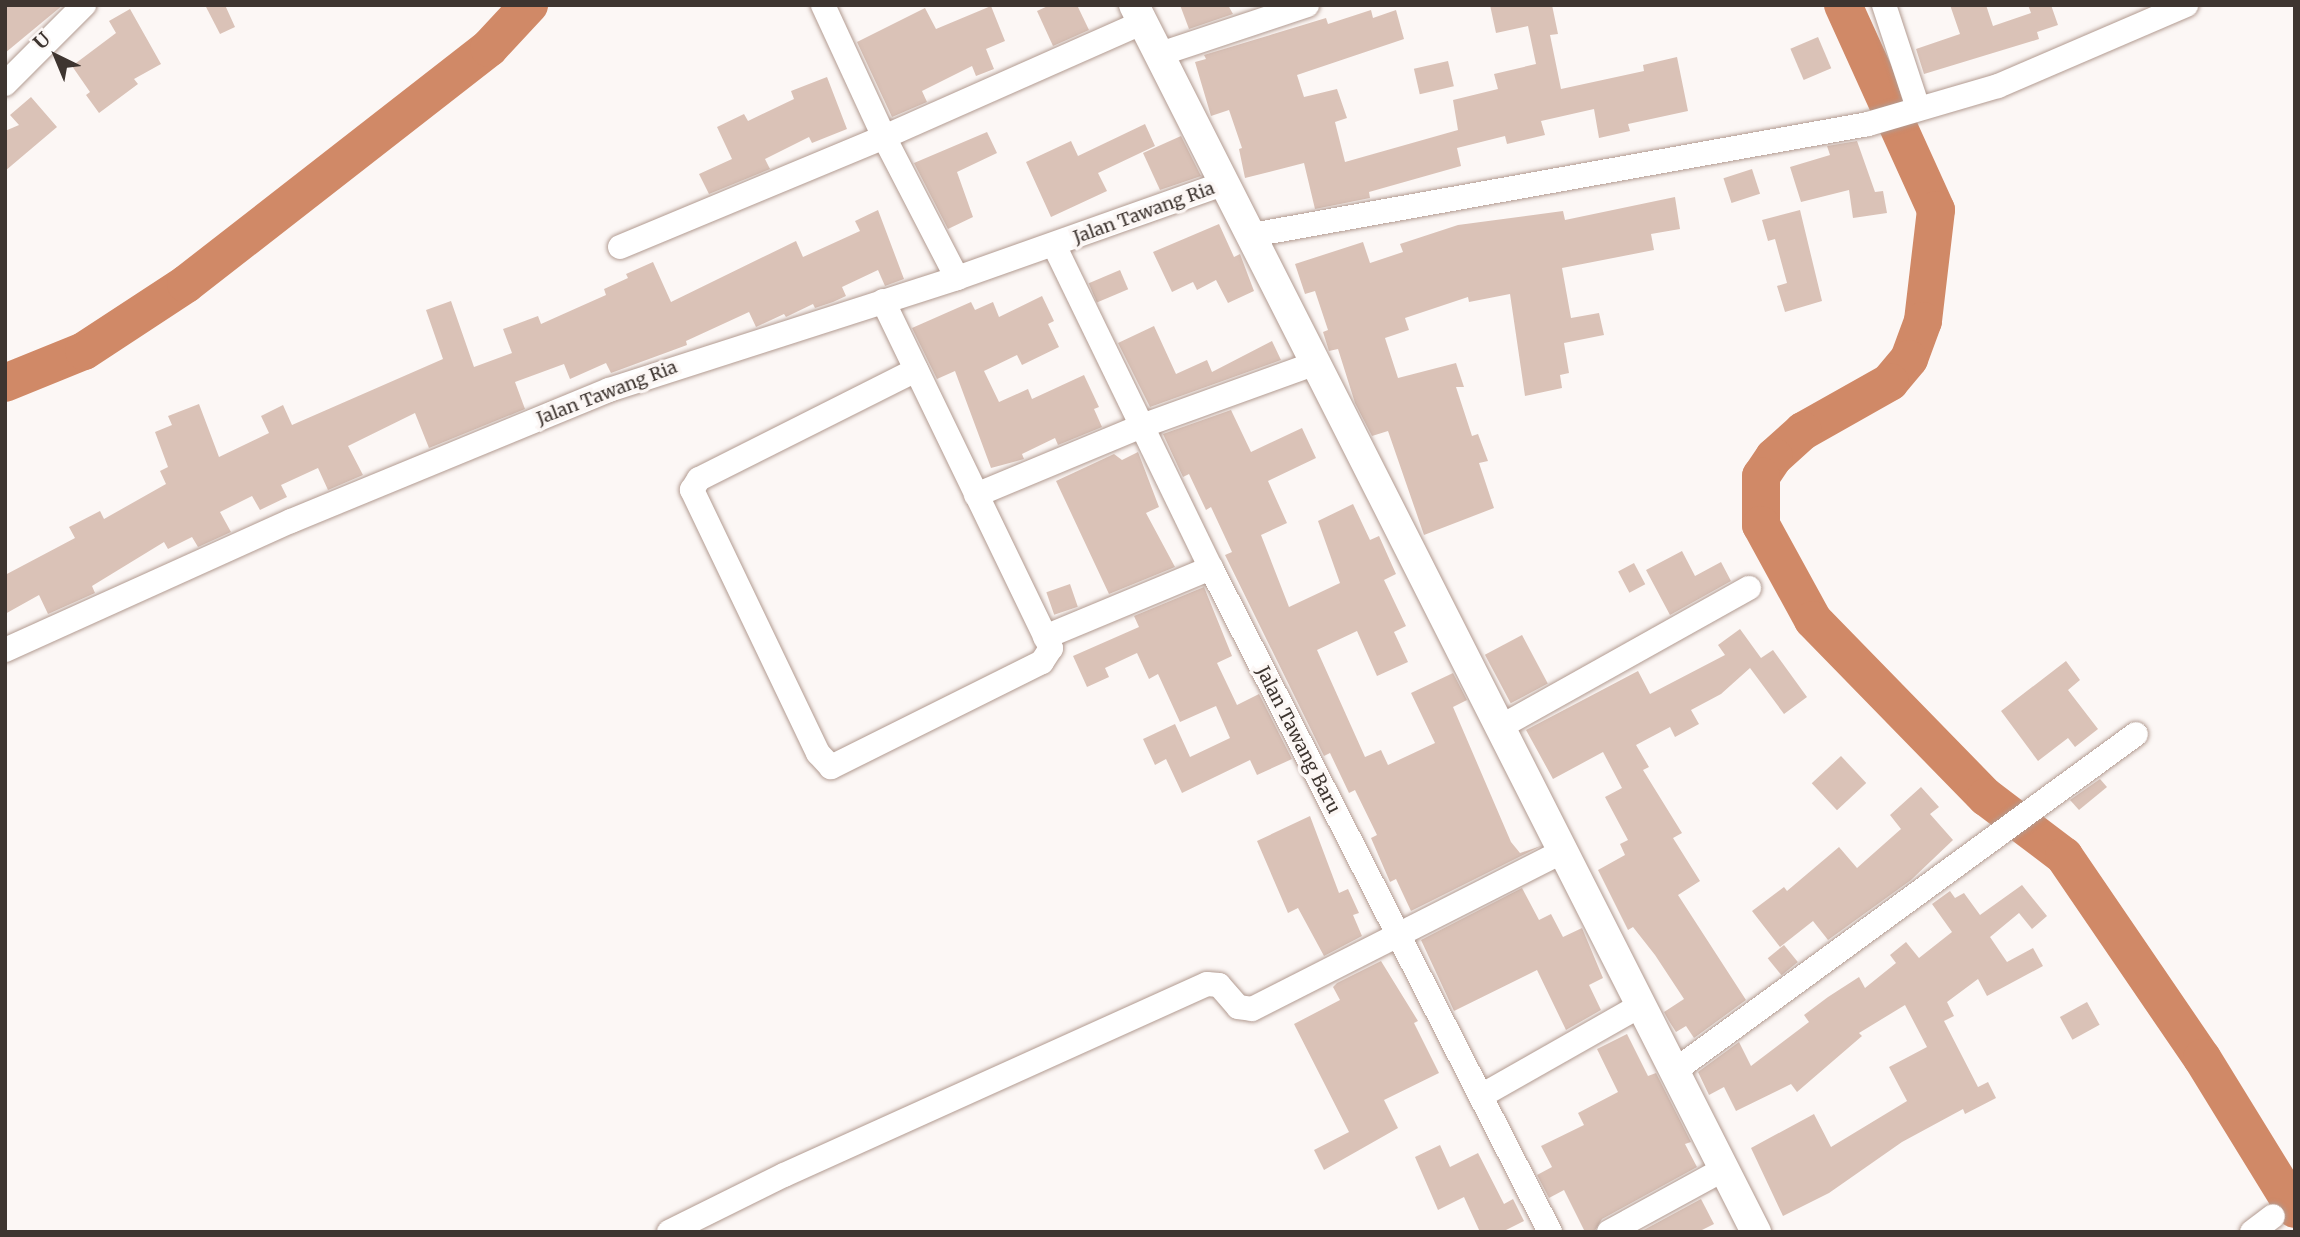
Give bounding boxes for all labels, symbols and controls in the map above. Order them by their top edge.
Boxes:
north arrow [21,21,91,91]
text: U [28,27,55,54]
street label: Jalan Tawang Ria [1070,177,1218,249]
street label: Jalan Tawang Ria [534,356,680,430]
street label: Jalan Tawang Baru [1252,663,1344,817]

